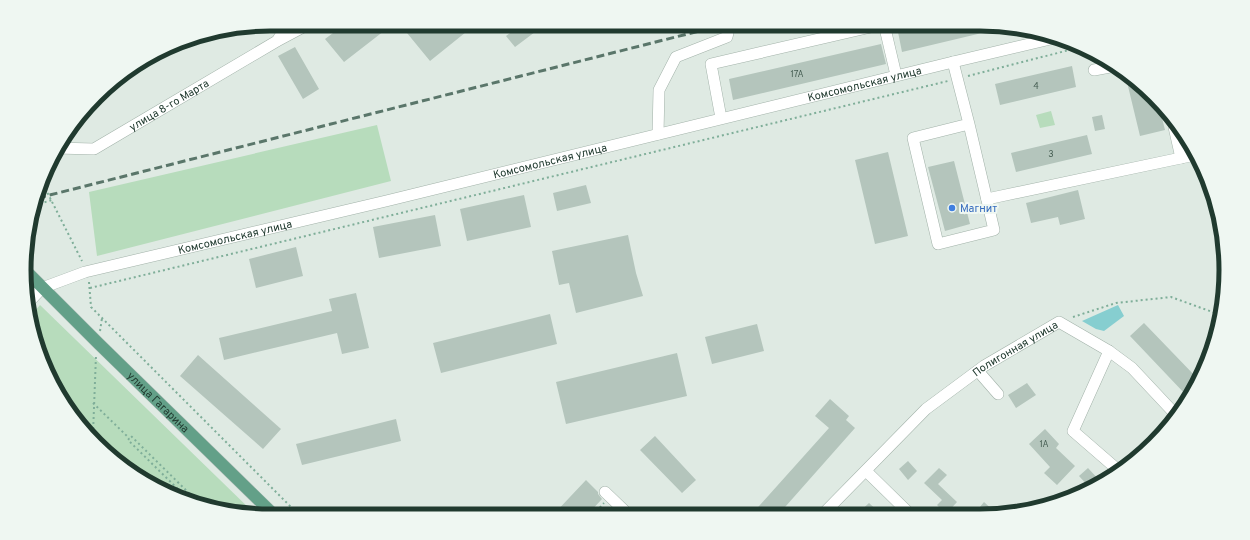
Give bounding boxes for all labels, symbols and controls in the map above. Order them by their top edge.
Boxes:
street label: Комсомольская улица [806,64,923,105]
house number: 17А [790,69,804,80]
street label: улица 8-го Марта [127,77,212,135]
house number: 4 [1033,81,1039,92]
street label: Комсомольская улица [492,141,609,182]
house number: 3 [1048,149,1054,160]
place label: Магнит [960,202,997,216]
marker: Магнит [947,203,957,213]
street label: Комсомольская улица [177,217,294,258]
street label: Полигонная улица [970,318,1061,380]
street label: улица Гагарина [124,369,192,436]
house number: 1А [1039,439,1049,450]

